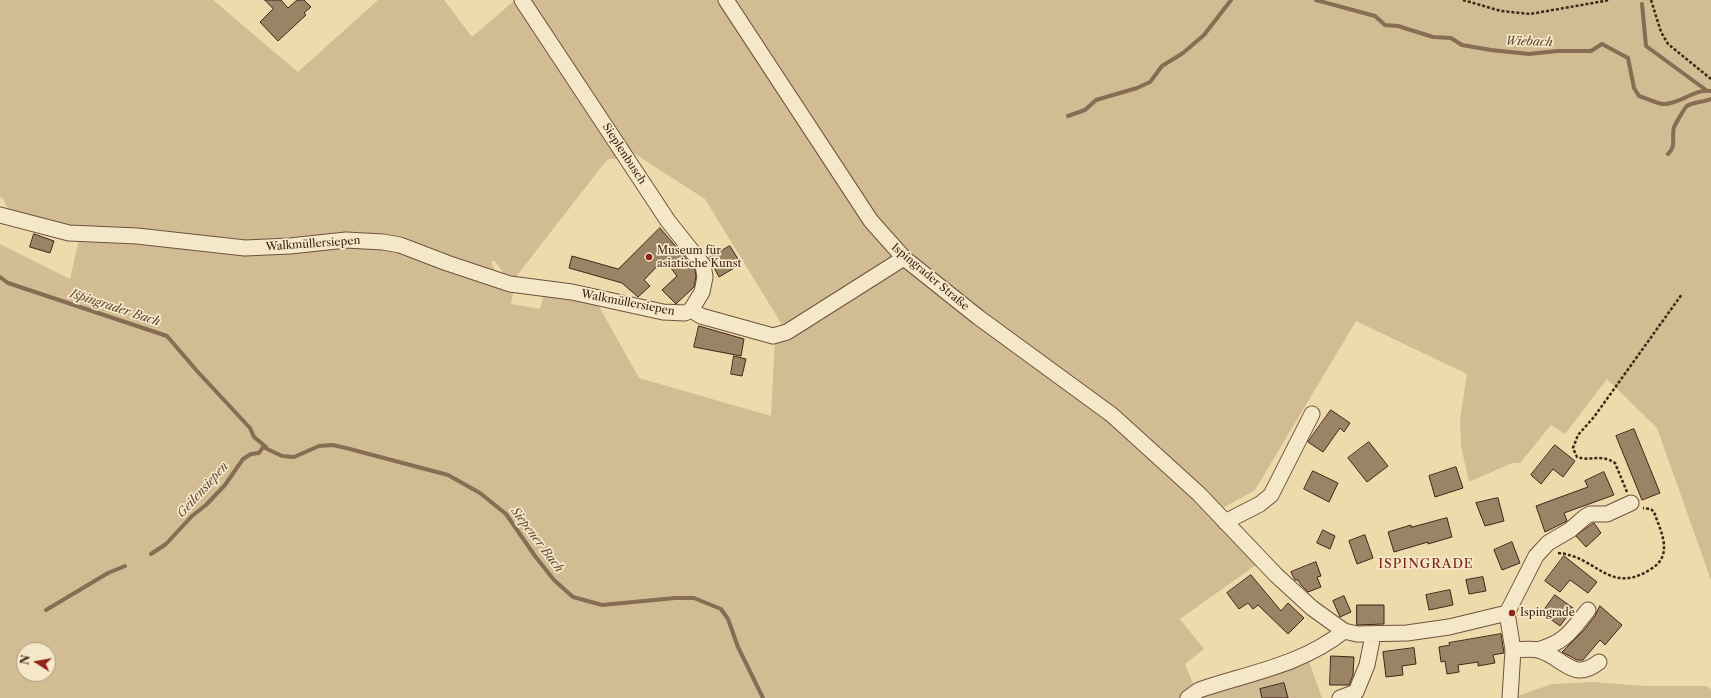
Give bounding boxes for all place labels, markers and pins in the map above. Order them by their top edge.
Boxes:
place label: Museum für asiatische Kunst [657,244,741,270]
marker: Museum für asiatische Kunst [644,252,654,262]
place label: Ispingrade [1520,606,1575,620]
marker: Ispingrade [1507,608,1517,618]

